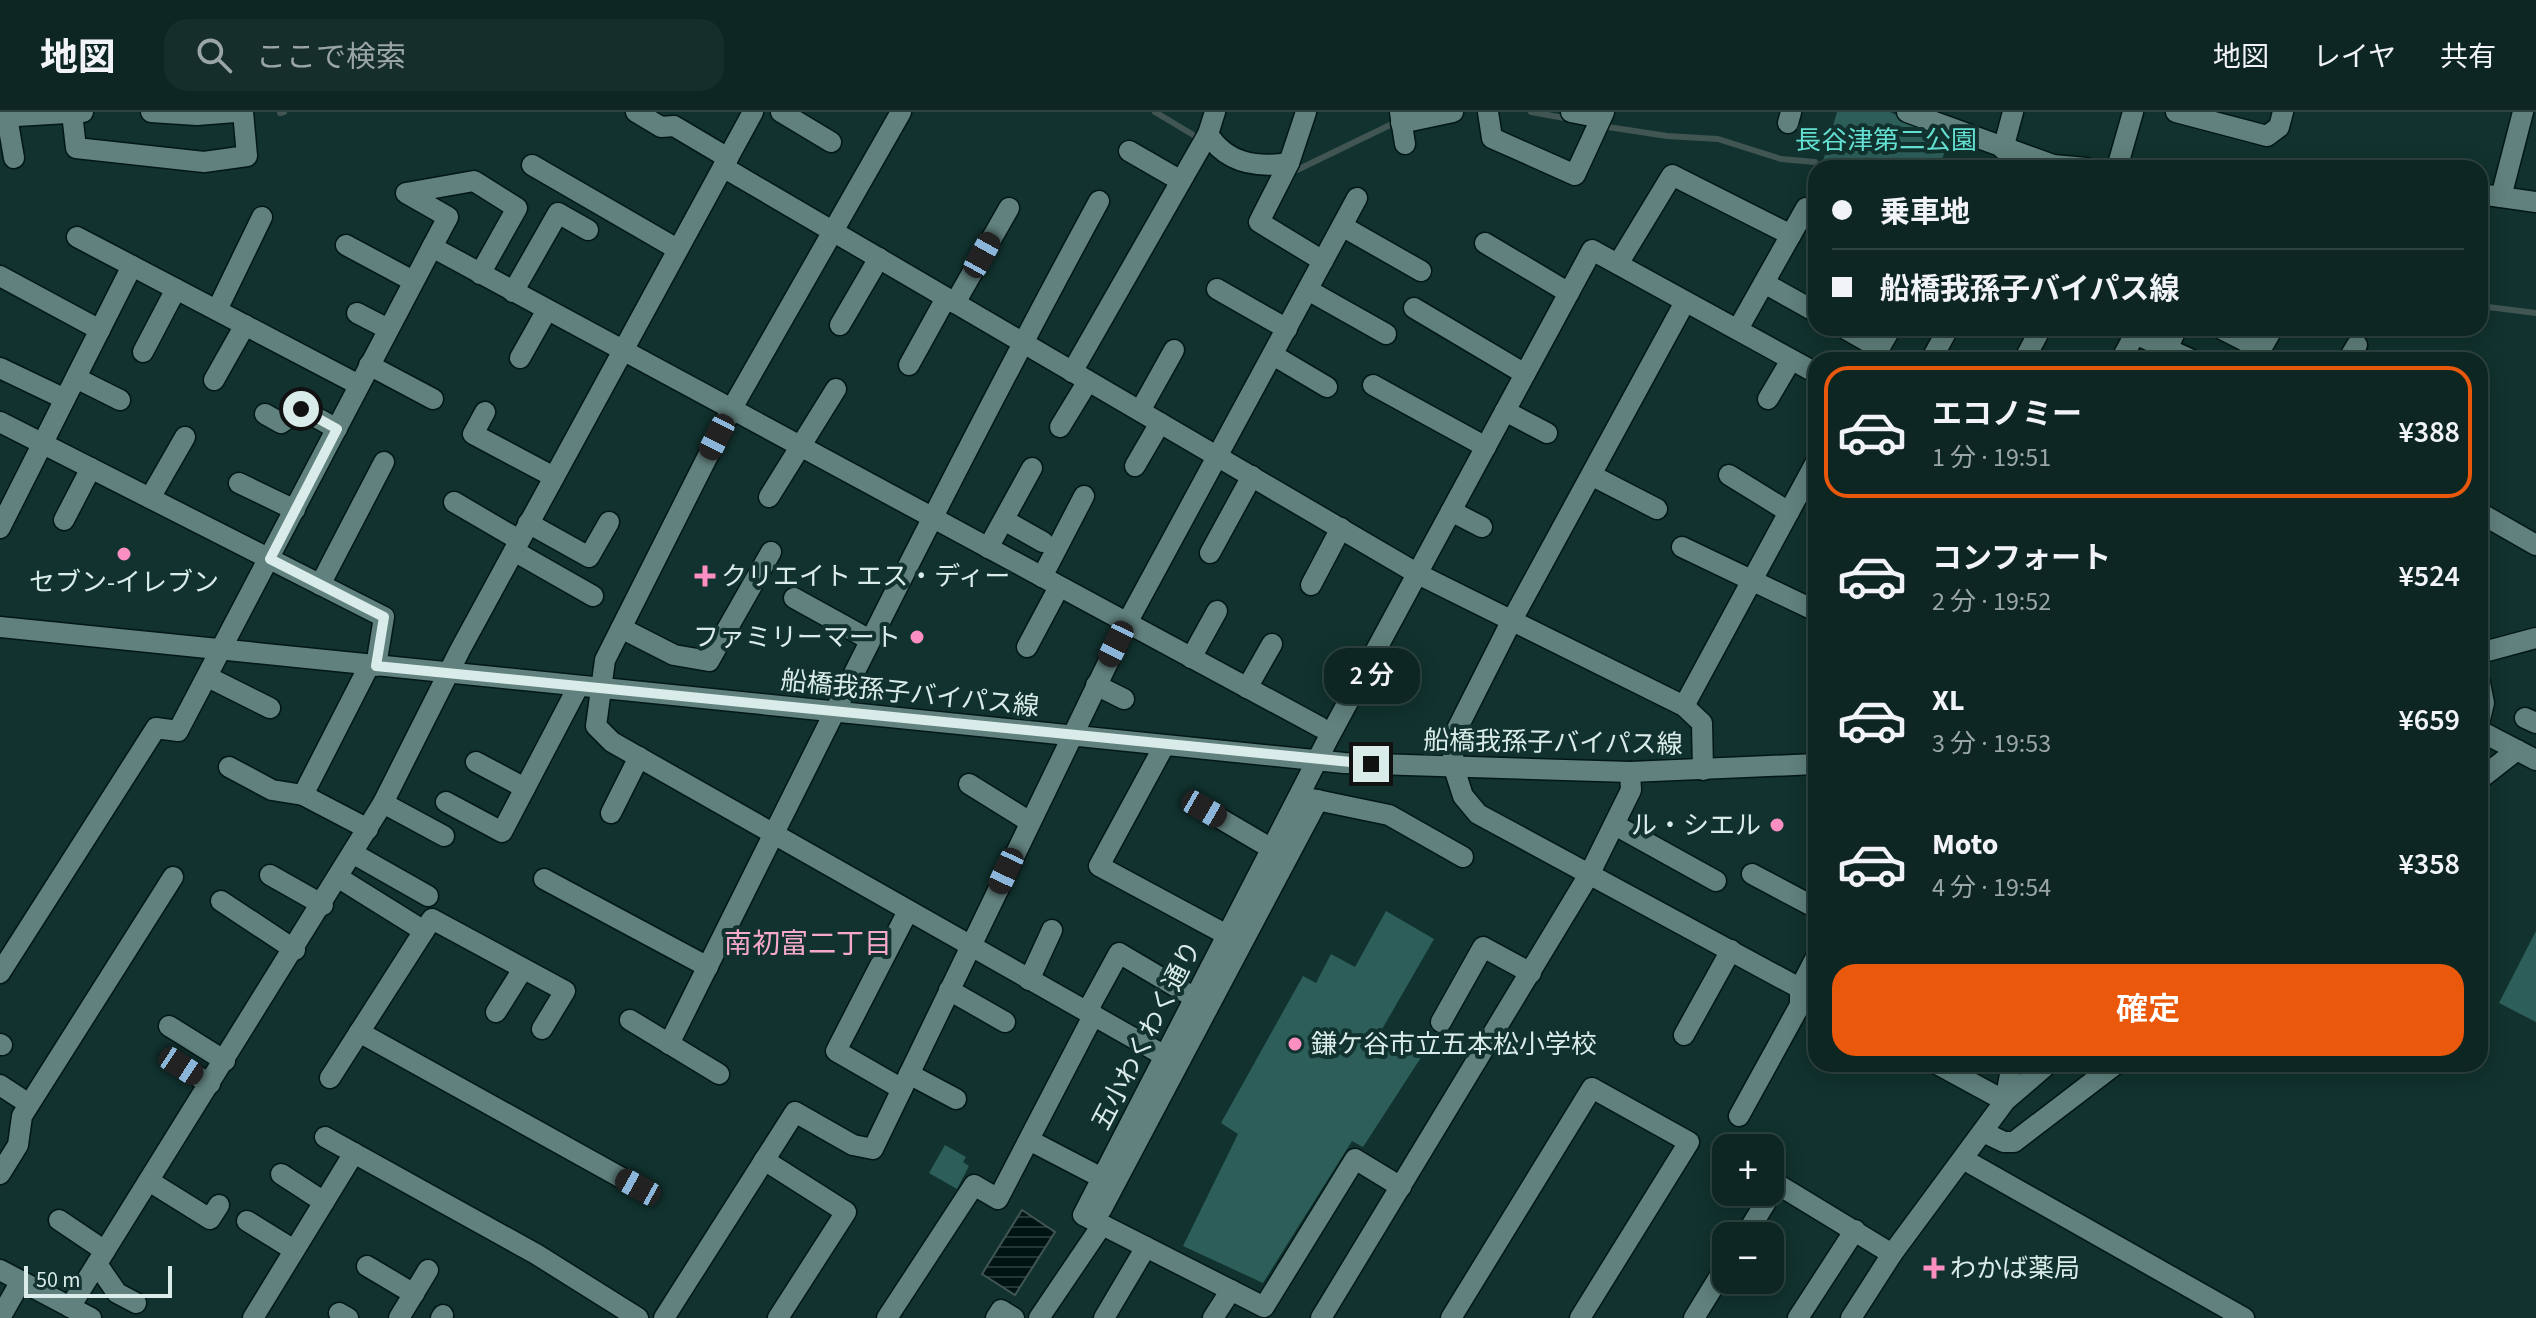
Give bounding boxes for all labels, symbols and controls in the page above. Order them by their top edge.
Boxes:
search box [164,19,724,91]
text: 地図 [40,31,116,85]
icon: search [192,33,236,77]
text: ここで検索 [256,36,406,79]
text: 地図 [2213,37,2269,77]
text: レイヤ [2313,37,2396,77]
text: 共有 [2440,37,2496,77]
park label: 長谷津第二公園 [1795,122,1977,159]
text: 乗車地 [1880,191,1970,234]
car [960,228,1004,282]
text: 船橋我孫子バイパス線 [1880,268,2179,311]
route start [283,391,319,427]
text: エコノミー [1932,393,2082,436]
icon: car [1836,396,1908,468]
car [695,410,739,464]
text: ¥388 [2398,411,2460,454]
text: 1 分 · 19:51 [1932,439,2051,476]
text: コンフォート [1932,537,2111,580]
icon: car [1836,540,1908,612]
marker: セブン-イレブン [115,545,133,563]
text: ¥524 [2398,555,2460,598]
place label: クリエイト エス・ディー [721,558,1010,595]
place label: セブン-イレブン [29,564,219,601]
marker: クリエイト エス・ディー [696,567,714,585]
text: 2 分 · 19:52 [1932,583,2051,620]
car [1095,617,1137,671]
place label: ファミリーマート [693,619,901,656]
marker: ファミリーマート [908,628,926,646]
callout: 2 分 [1323,648,1419,704]
text: 2 分 [1350,657,1394,694]
street label: 船橋我孫子バイパス線 [779,662,1041,725]
text: XL [1932,679,1965,722]
icon: car [1836,684,1908,756]
text: ¥659 [2398,699,2460,742]
street label: 船橋我孫子バイパス線 [1423,722,1683,763]
text: 3 分 · 19:53 [1932,725,2051,762]
route end [1353,746,1389,782]
car [1177,787,1231,831]
place label: ル・シエル [1631,807,1761,844]
marker: ル・シエル [1768,816,1786,834]
text: Moto [1932,823,1998,866]
icon: car [1836,828,1908,900]
text: ¥358 [2398,843,2460,886]
car [985,844,1027,898]
text: 4 分 · 19:54 [1932,869,2051,906]
district label: 南初富二丁目 [724,924,892,964]
street label: 五小わくわく通り [1083,934,1210,1136]
button: 確定 [1832,964,2464,1056]
place label: 鎌ケ谷市立五本松小学校 [1311,1026,1597,1063]
marker: 鎌ケ谷市立五本松小学校 [1286,1035,1304,1053]
car [154,1043,208,1089]
map controls [1712,1134,1784,1294]
button: + [1712,1134,1784,1206]
car [611,1165,665,1209]
button: − [1712,1222,1784,1294]
place label: わかば薬局 [1950,1250,2080,1287]
marker: わかば薬局 [1925,1259,1943,1277]
scale bar [24,1262,172,1298]
text: 50 m [36,1264,81,1296]

